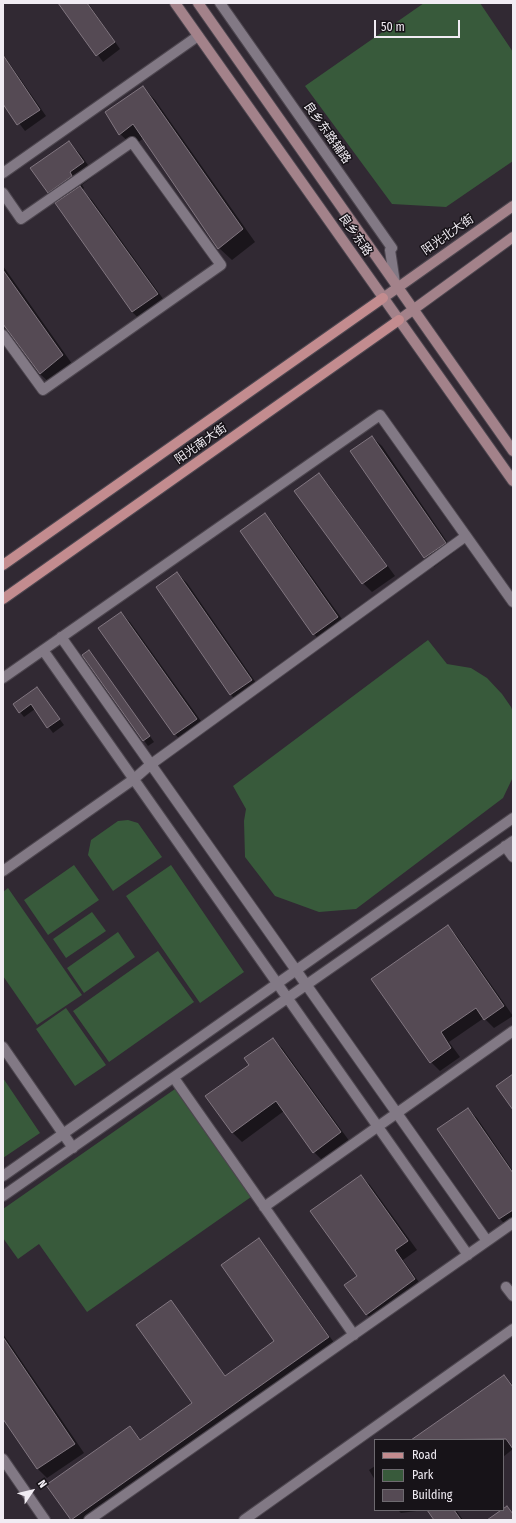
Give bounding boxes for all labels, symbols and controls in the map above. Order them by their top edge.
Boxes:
scale bar [376,12,462,38]
text: 50 m [381,20,405,34]
street label: 良乡东路辅路 [300,99,354,167]
street label: 良乡东路 [335,211,375,259]
street label: 阳光北大街 [419,212,477,258]
street label: 阳光南大街 [172,421,230,467]
legend [374,1439,504,1511]
text: Road [412,1448,437,1462]
text: Park [412,1468,433,1482]
north arrow [12,1471,52,1511]
text: N [35,1477,49,1490]
text: Building [412,1488,452,1502]

